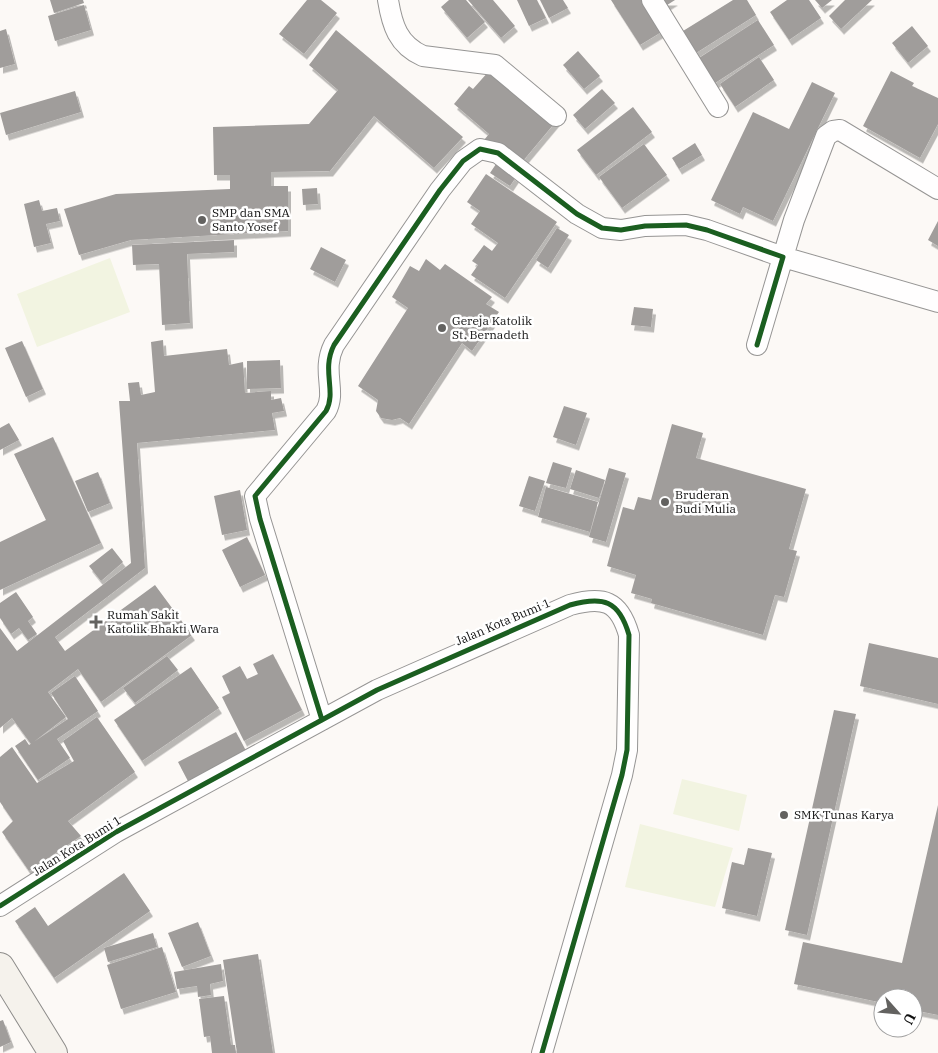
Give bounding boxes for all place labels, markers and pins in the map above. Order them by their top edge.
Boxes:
place label: SMP dan SMA Santo Yosef [212,205,291,234]
marker: SMP dan SMA Santo Yosef [196,214,208,226]
place label: Gereja Katolik St. Bernadeth [452,313,532,342]
marker: Gereja Katolik St. Bernadeth [436,322,448,334]
place label: Bruderan Budi Mulia [675,487,736,516]
marker: Bruderan Budi Mulia [659,496,671,508]
place label: Rumah Sakit Katolik Bhakti Wara [107,607,219,636]
marker: Rumah Sakit Katolik Bhakti Wara [89,615,103,629]
place label: SMK Tunas Karya [794,807,894,822]
marker: SMK Tunas Karya [778,809,790,821]

